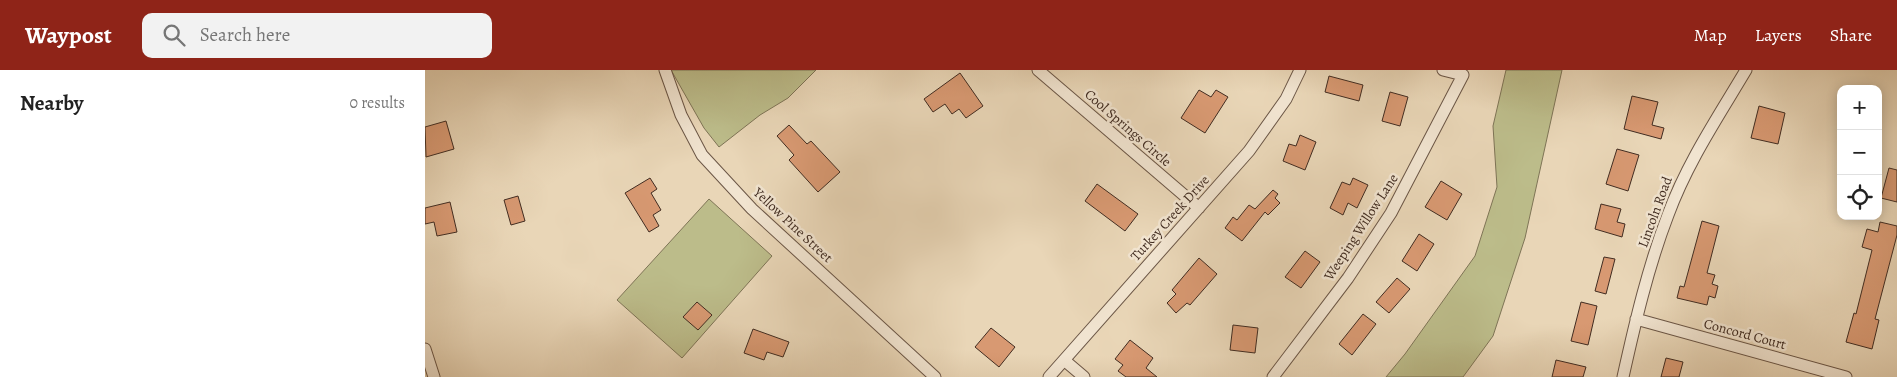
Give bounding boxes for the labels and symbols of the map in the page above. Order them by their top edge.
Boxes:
street label: Cool Springs Circle [1081,85,1175,171]
street label: Weeping Willow Lane [1319,170,1403,285]
street label: Turkey Creek Drive [1126,171,1214,265]
street label: Lincoln Road [1633,173,1677,250]
street label: Yellow Pine Street [748,183,837,267]
street label: Concord Court [1702,314,1789,354]

